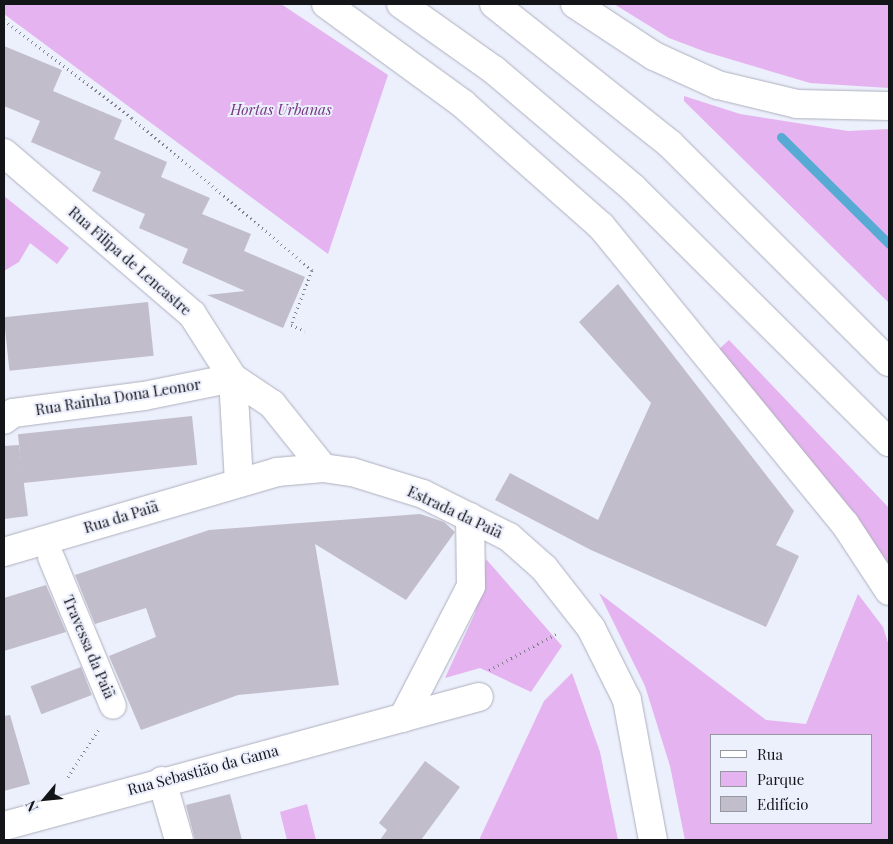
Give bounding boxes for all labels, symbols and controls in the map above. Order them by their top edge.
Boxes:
park label: Hortas Urbanas [230,101,332,119]
street label: Rua Filipa de Lencastre [65,203,195,319]
street label: Rua Rainha Dona Leonor [34,375,202,419]
street label: Estrada da Paiã [404,482,506,542]
street label: Rua da Paiã [81,497,161,537]
street label: Travessa da Paiã [59,593,119,701]
legend [710,734,873,824]
street label: Rua Sebastião da Gama [125,741,281,799]
text: Rua [757,744,783,764]
text: Parque [757,769,804,789]
north arrow [20,774,70,824]
text: Edifício [757,794,809,814]
text: N [21,797,42,815]

